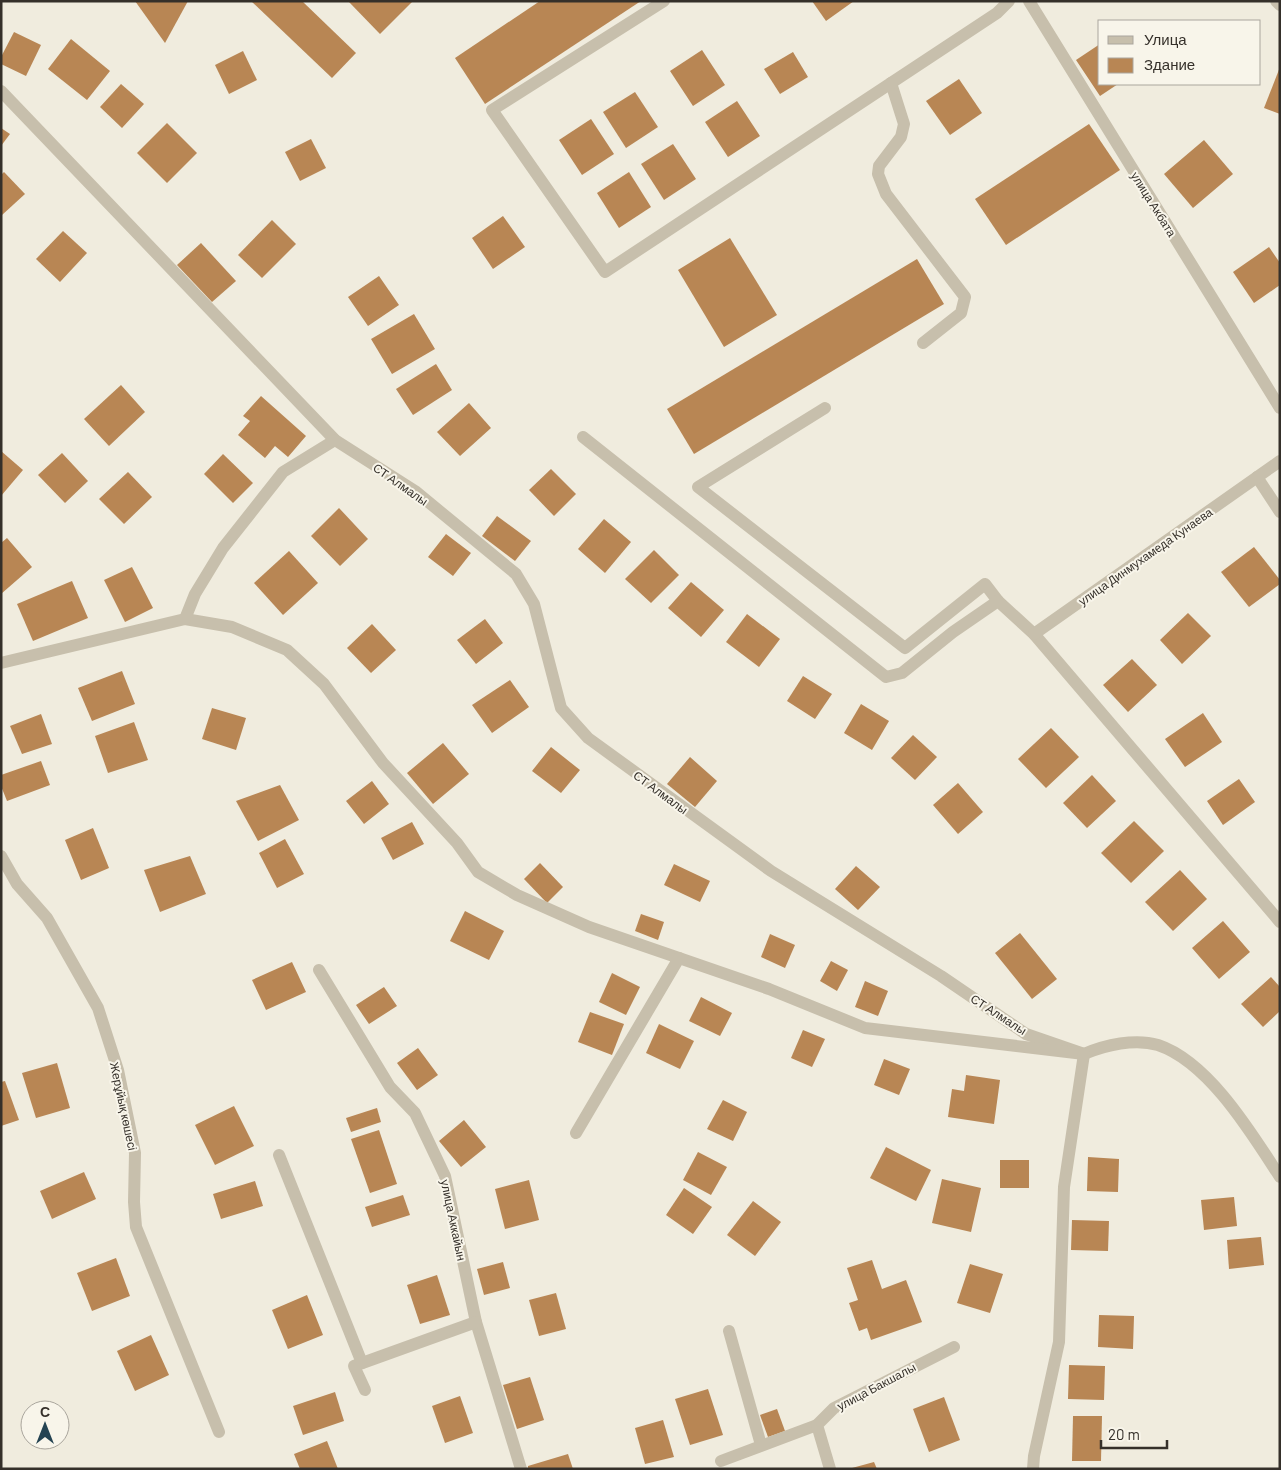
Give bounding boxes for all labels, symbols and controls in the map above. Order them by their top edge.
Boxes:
legend [1098,20,1261,85]
text: Улица [1144,30,1187,48]
text: Здание [1144,55,1195,73]
street label: улица Акбата [1128,169,1180,240]
street label: СТ Алмалы [371,460,431,508]
street label: улица Динмухамеда Кунаева [1075,504,1216,609]
street label: СТ Алмалы [631,768,691,816]
street label: СТ Алмалы [969,991,1029,1037]
street label: Жерұйық көшесі [107,1060,140,1152]
street label: улица Аккайын [438,1178,469,1262]
street label: улица Бакшалы [834,1359,918,1414]
north arrow [20,1400,70,1450]
text: С [40,1403,50,1420]
scale bar [1101,1418,1167,1450]
text: 20 m [1108,1425,1140,1443]

